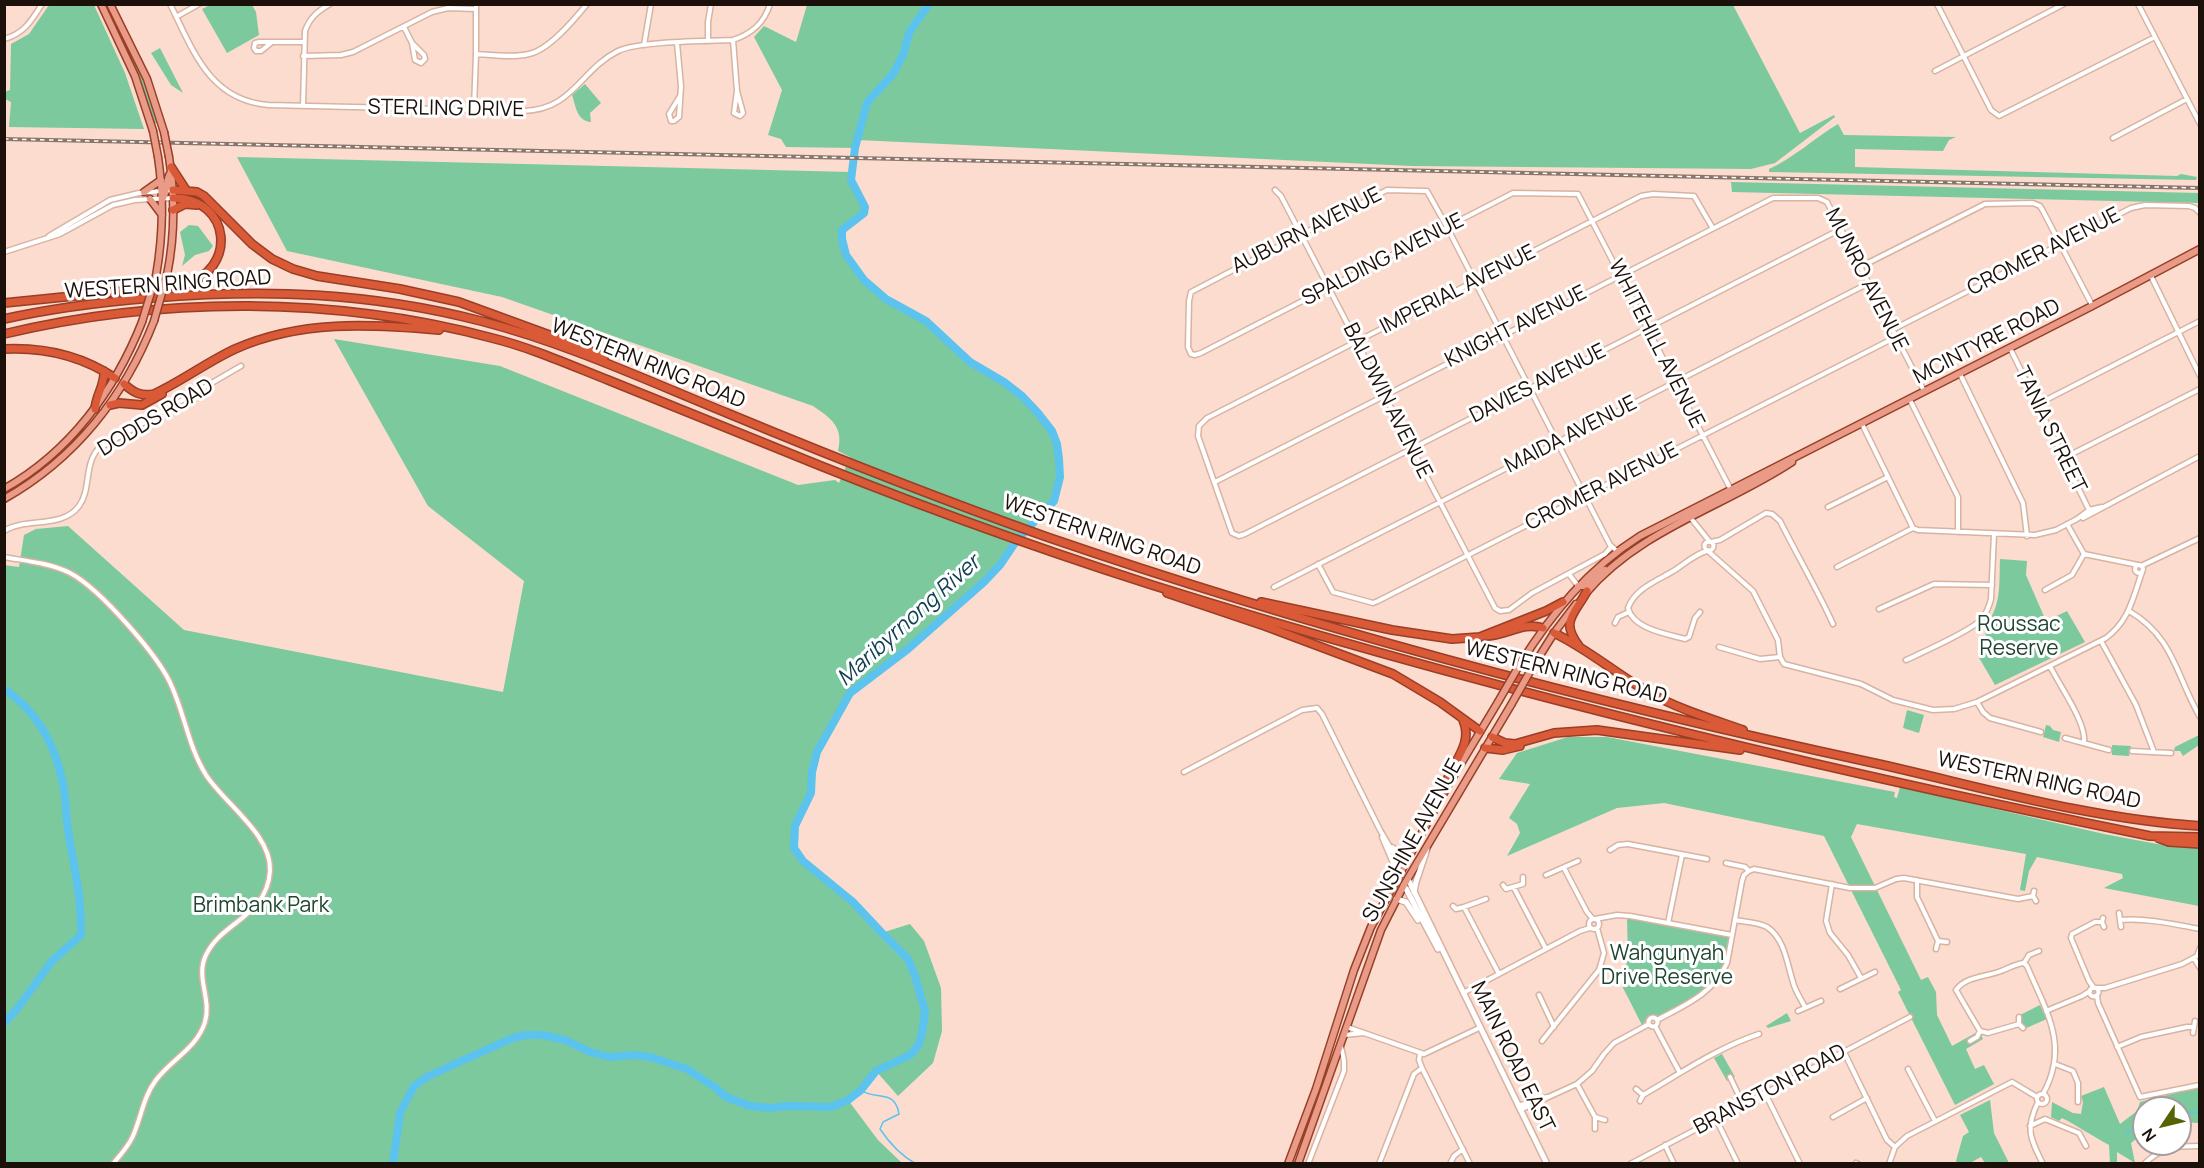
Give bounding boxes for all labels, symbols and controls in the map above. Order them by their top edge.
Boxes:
street label: STERLING DRIVE [368,95,524,123]
street label: AUBURN AVENUE [1228,182,1386,280]
street label: CROMER AVENUE [1963,203,2125,301]
street label: MUNRO AVENUE [1819,204,1913,356]
street label: SPALDING AVENUE [1298,208,1468,312]
street label: IMPERIAL AVENUE [1376,240,1540,340]
street label: WHITEHILL AVENUE [1603,255,1709,433]
street label: WESTERN RING ROAD [64,265,272,305]
street label: KNIGHT AVENUE [1441,281,1591,373]
street label: MCINTYRE ROAD [1909,294,2065,390]
street label: WESTERN RING ROAD [547,313,749,415]
street label: BALDWIN AVENUE [1337,319,1437,483]
street label: DAVIES AVENUE [1466,339,1610,429]
street label: TANIA STREET [2009,363,2091,497]
street label: DODDS ROAD [94,374,218,462]
street label: MAIDA AVENUE [1501,391,1641,479]
street label: CROMER AVENUE [1521,438,1683,536]
street label: WESTERN RING ROAD [1000,490,1204,582]
water label: Maribyrnong River [832,550,986,692]
park label: Roussac Reserve [1977,612,2061,662]
street label: WESTERN RING ROAD [1462,636,1670,710]
street label: WESTERN RING ROAD [1935,747,2143,815]
street label: SUNSHINE AVENUE [1358,755,1468,927]
park label: Brimbank Park [193,893,329,919]
park label: Wahgunyah Drive Reserve [1601,941,1733,991]
street label: MAIN ROAD EAST [1465,978,1559,1136]
street label: BRANSTON ROAD [1690,1039,1850,1141]
north arrow [2132,1096,2192,1156]
text: N [2137,1124,2161,1146]

